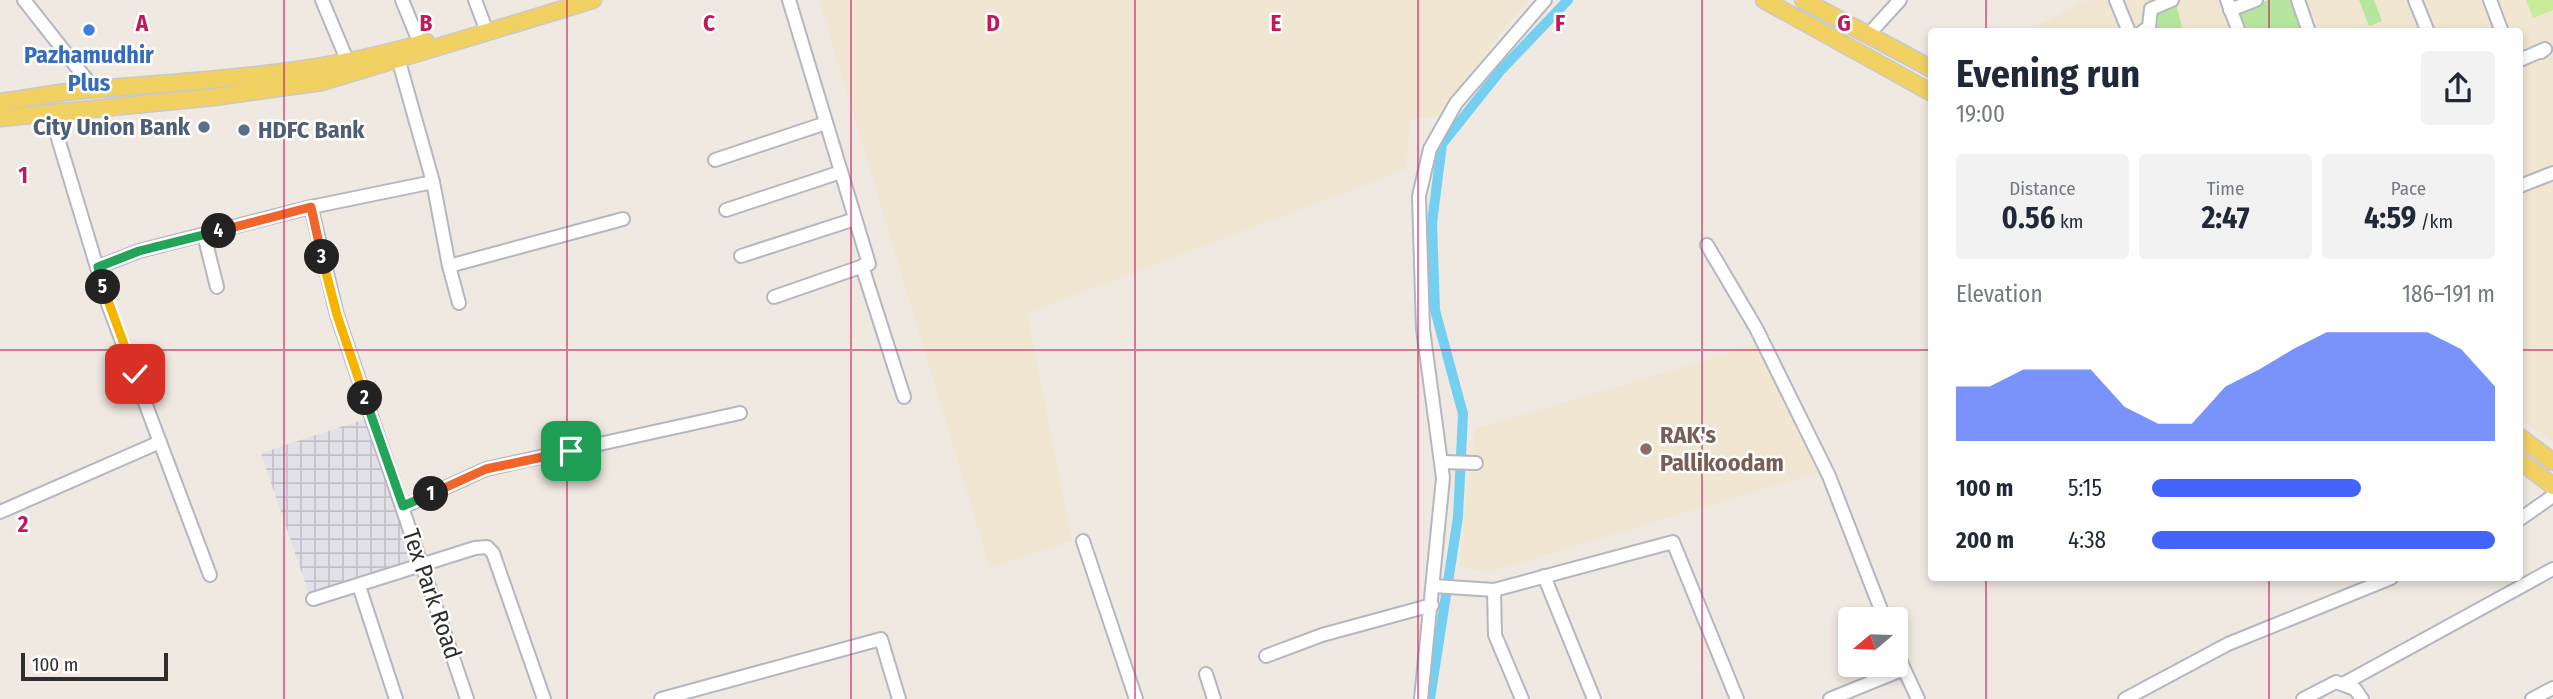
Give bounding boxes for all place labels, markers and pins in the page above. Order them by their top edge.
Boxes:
marker: Pazhamudhir Plus [81,22,97,38]
place label: Pazhamudhir Plus [24,41,154,97]
place label: City Union Bank [33,113,191,141]
place label: HDFC Bank [258,116,365,144]
marker: City Union Bank [196,119,212,135]
marker: HDFC Bank [236,122,252,138]
pin: 4 [202,214,236,248]
pin: 3 [304,240,340,274]
pin: 5 [86,270,120,304]
pin [105,344,165,404]
pin: 2 [348,380,382,416]
pin [541,421,601,481]
place label: RAK's Pallikoodam [1660,421,1784,477]
marker: RAK's Pallikoodam [1638,441,1654,457]
pin: 1 [414,476,448,512]

